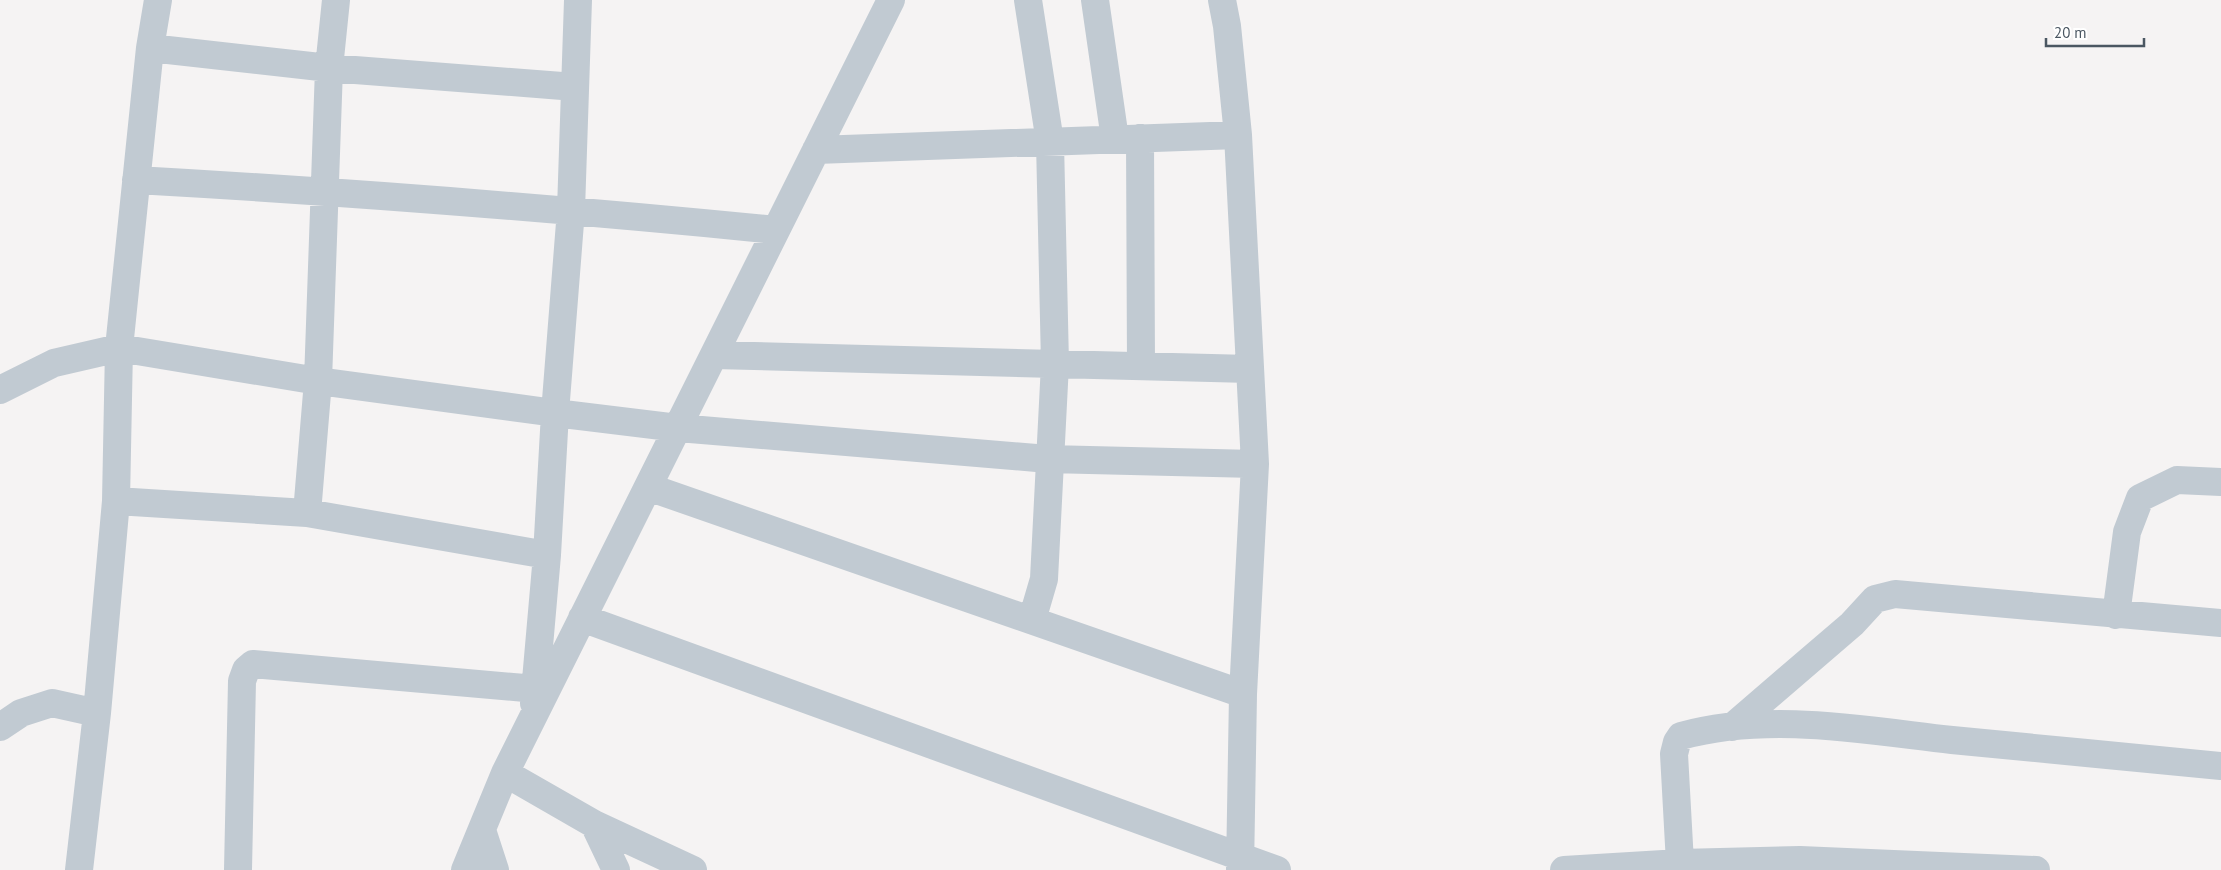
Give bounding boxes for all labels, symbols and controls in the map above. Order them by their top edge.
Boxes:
scale bar [2046,15,2144,47]
text: 20 m [2054,23,2087,42]

